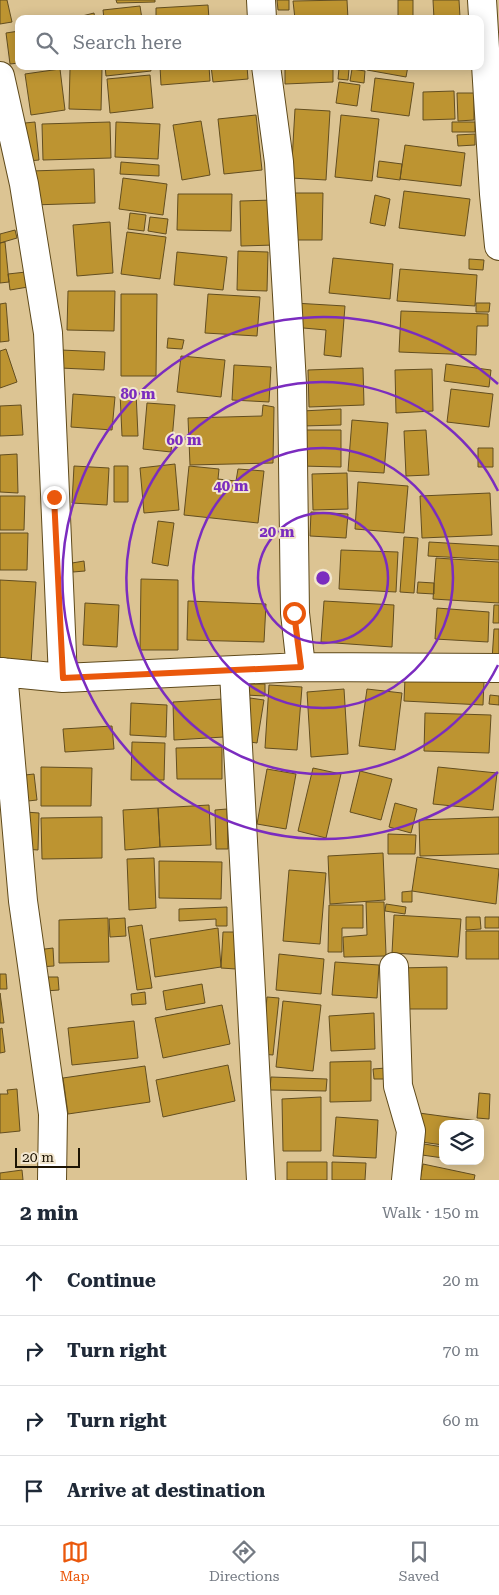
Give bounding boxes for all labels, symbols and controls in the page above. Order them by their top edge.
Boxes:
search box [15,15,484,70]
icon: search [33,29,61,57]
text: Search here [73,31,182,54]
text: 80 m [120,385,156,403]
text: 60 m [166,431,202,449]
text: 40 m [213,477,249,495]
route end [43,486,66,509]
text: 20 m [259,523,295,541]
centre of rings [314,569,332,587]
route start [283,602,306,625]
map controls [439,1120,484,1165]
button: layers [439,1120,484,1165]
scale bar [15,1145,80,1168]
text: 20 m [22,1149,54,1165]
text: 2 min [20,1201,78,1225]
text: Walk · 150 m [382,1203,479,1222]
icon: ahead [20,1267,48,1295]
text: Continue [67,1269,156,1292]
text: 20 m [442,1271,479,1290]
icon: right [20,1337,48,1365]
text: Turn right [67,1339,167,1362]
text: 70 m [442,1341,479,1360]
icon: right [20,1407,48,1435]
text: Turn right [67,1409,167,1432]
text: 60 m [442,1411,479,1430]
icon: arrive [20,1477,48,1505]
text: Arrive at destination [67,1479,265,1502]
tab: Map [60,1538,90,1584]
tab: Directions [209,1538,279,1584]
tab: Saved [399,1538,439,1584]

